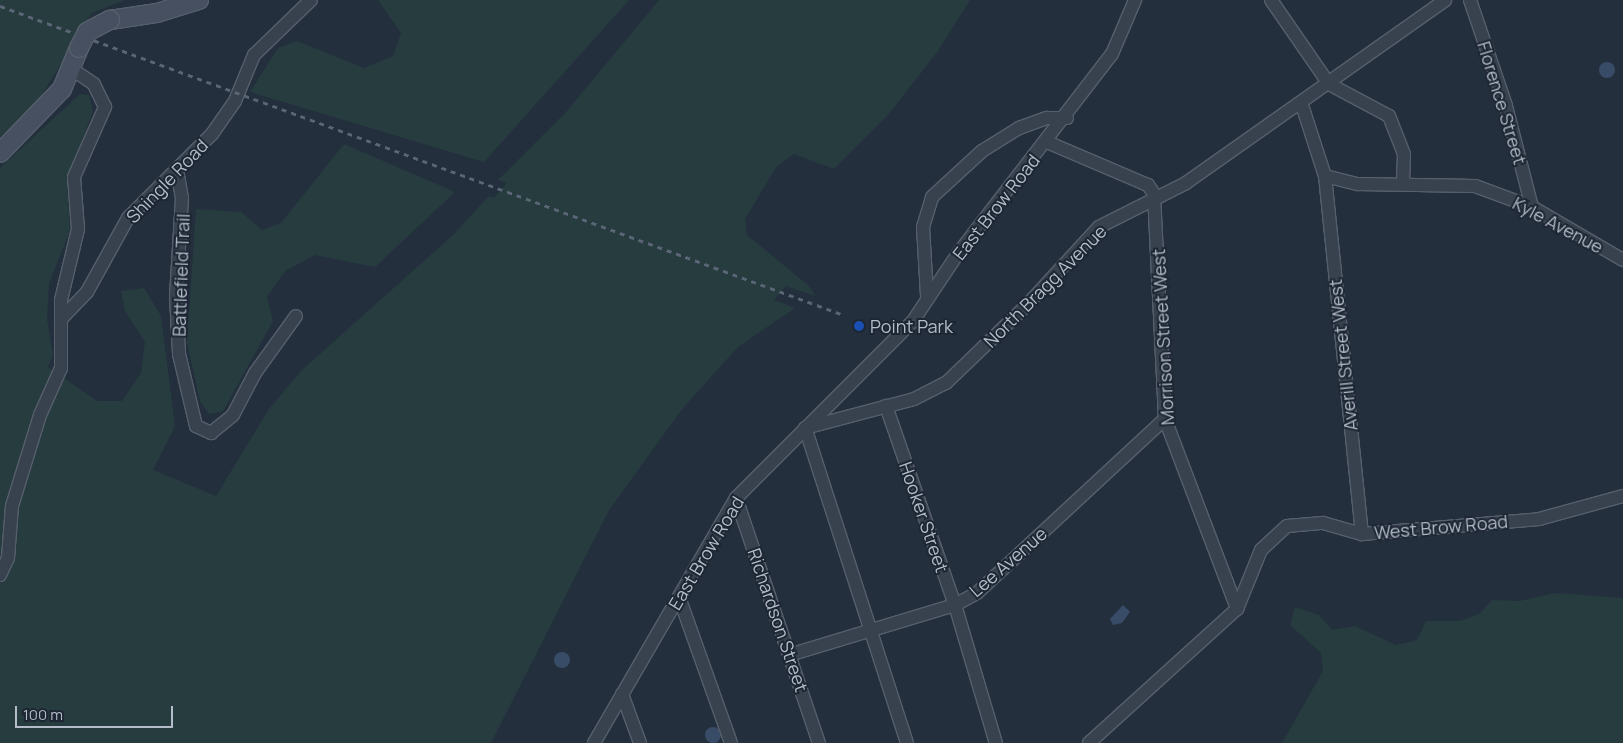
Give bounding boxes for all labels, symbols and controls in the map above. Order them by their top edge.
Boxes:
street label: Florence Street [1473,39,1531,167]
street label: Shingle Road [122,135,212,227]
street label: East Brow Road [948,150,1044,264]
street label: Kyle Avenue [1509,192,1607,258]
street label: Battlefield Trail [168,213,194,337]
street label: North Bragg Avenue [979,220,1111,352]
street label: Morrison Street West [1148,248,1178,426]
street label: Averill Street West [1324,278,1362,432]
place label: Point Park [870,315,953,337]
marker: Point Park [852,319,866,333]
street label: Hooker Street [895,459,953,575]
street label: East Brow Road [664,492,748,614]
street label: West Brow Road [1373,510,1509,544]
street label: Lee Avenue [965,523,1051,601]
street label: Richardson Street [743,545,813,695]
scale bar [18,696,175,728]
text: 100 m [23,704,63,725]

